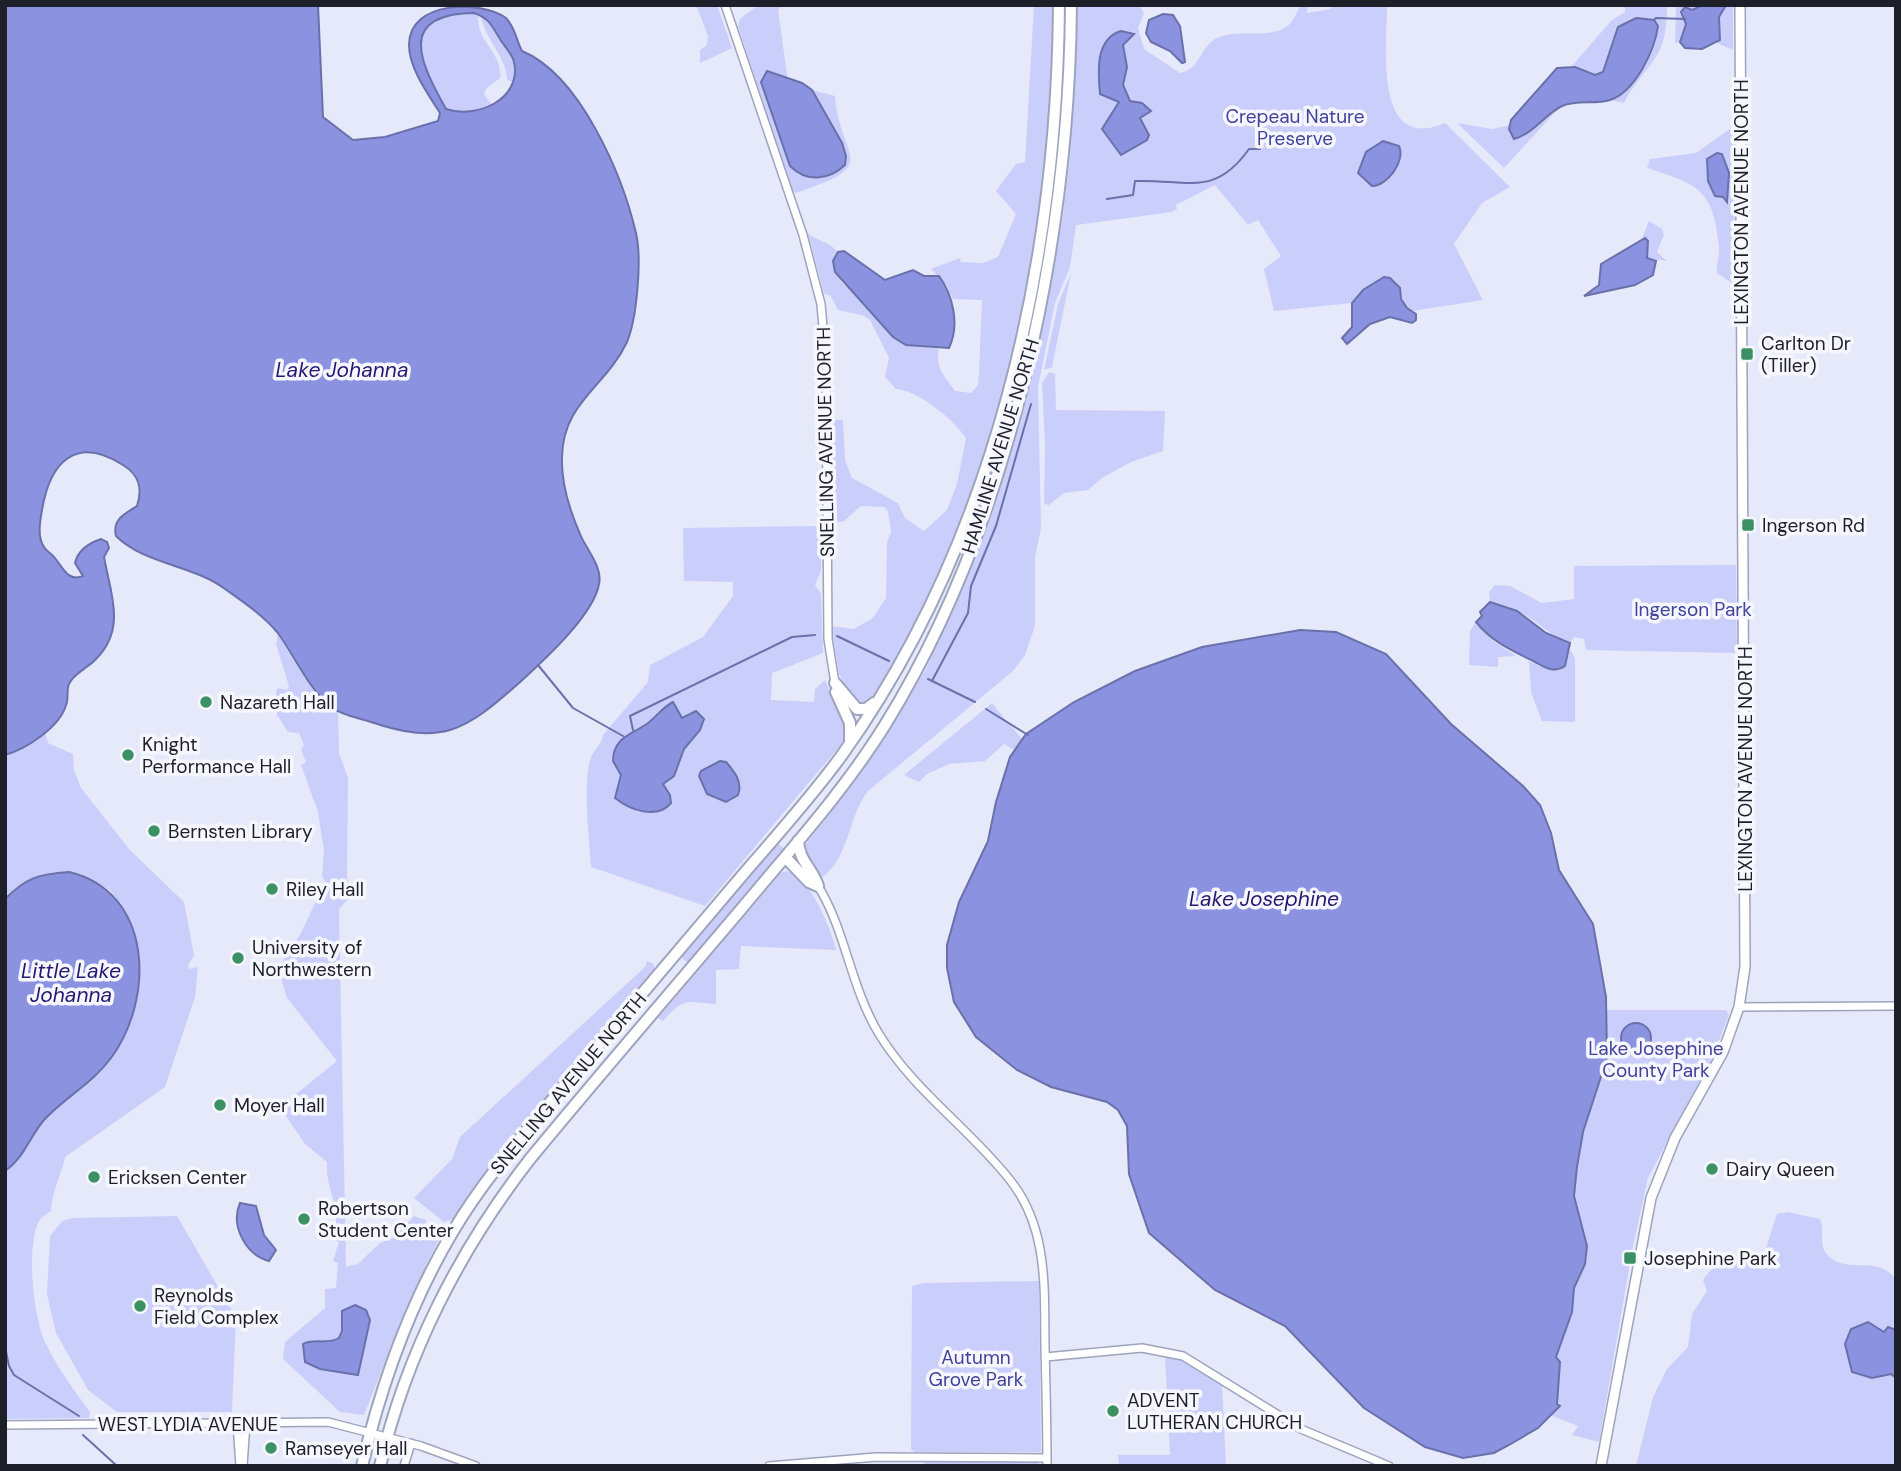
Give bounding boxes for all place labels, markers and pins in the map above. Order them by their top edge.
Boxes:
place label: Carlton Dr (Tiller) [1761,331,1851,378]
marker: Carlton Dr (Tiller) [1739,346,1755,362]
place label: Ingerson Rd [1762,513,1865,538]
marker: Ingerson Rd [1740,517,1756,533]
place label: Nazareth Hall [220,690,335,715]
marker: Nazareth Hall [198,694,214,710]
place label: Knight Performance Hall [142,732,291,779]
marker: Knight Performance Hall [120,747,136,763]
place label: Bernsten Library [168,819,313,844]
marker: Bernsten Library [146,823,162,839]
place label: Riley Hall [286,877,364,902]
marker: Riley Hall [264,881,280,897]
place label: University of Northwestern [252,935,372,982]
marker: University of Northwestern [230,950,246,966]
place label: Moyer Hall [234,1093,325,1118]
marker: Moyer Hall [212,1097,228,1113]
place label: Dairy Queen [1726,1157,1835,1182]
marker: Dairy Queen [1704,1161,1720,1177]
place label: Ericksen Center [108,1165,247,1190]
marker: Ericksen Center [86,1169,102,1185]
place label: Robertson Student Center [318,1196,454,1243]
marker: Robertson Student Center [296,1211,312,1227]
place label: Josephine Park [1644,1246,1777,1271]
marker: Josephine Park [1622,1250,1638,1266]
place label: Reynolds Field Complex [154,1283,279,1330]
marker: Reynolds Field Complex [132,1298,148,1314]
place label: ADVENT LUTHERAN CHURCH [1127,1388,1302,1435]
marker: ADVENT LUTHERAN CHURCH [1105,1403,1121,1419]
place label: Ramseyer Hall [285,1436,408,1461]
marker: Ramseyer Hall [263,1440,279,1456]

